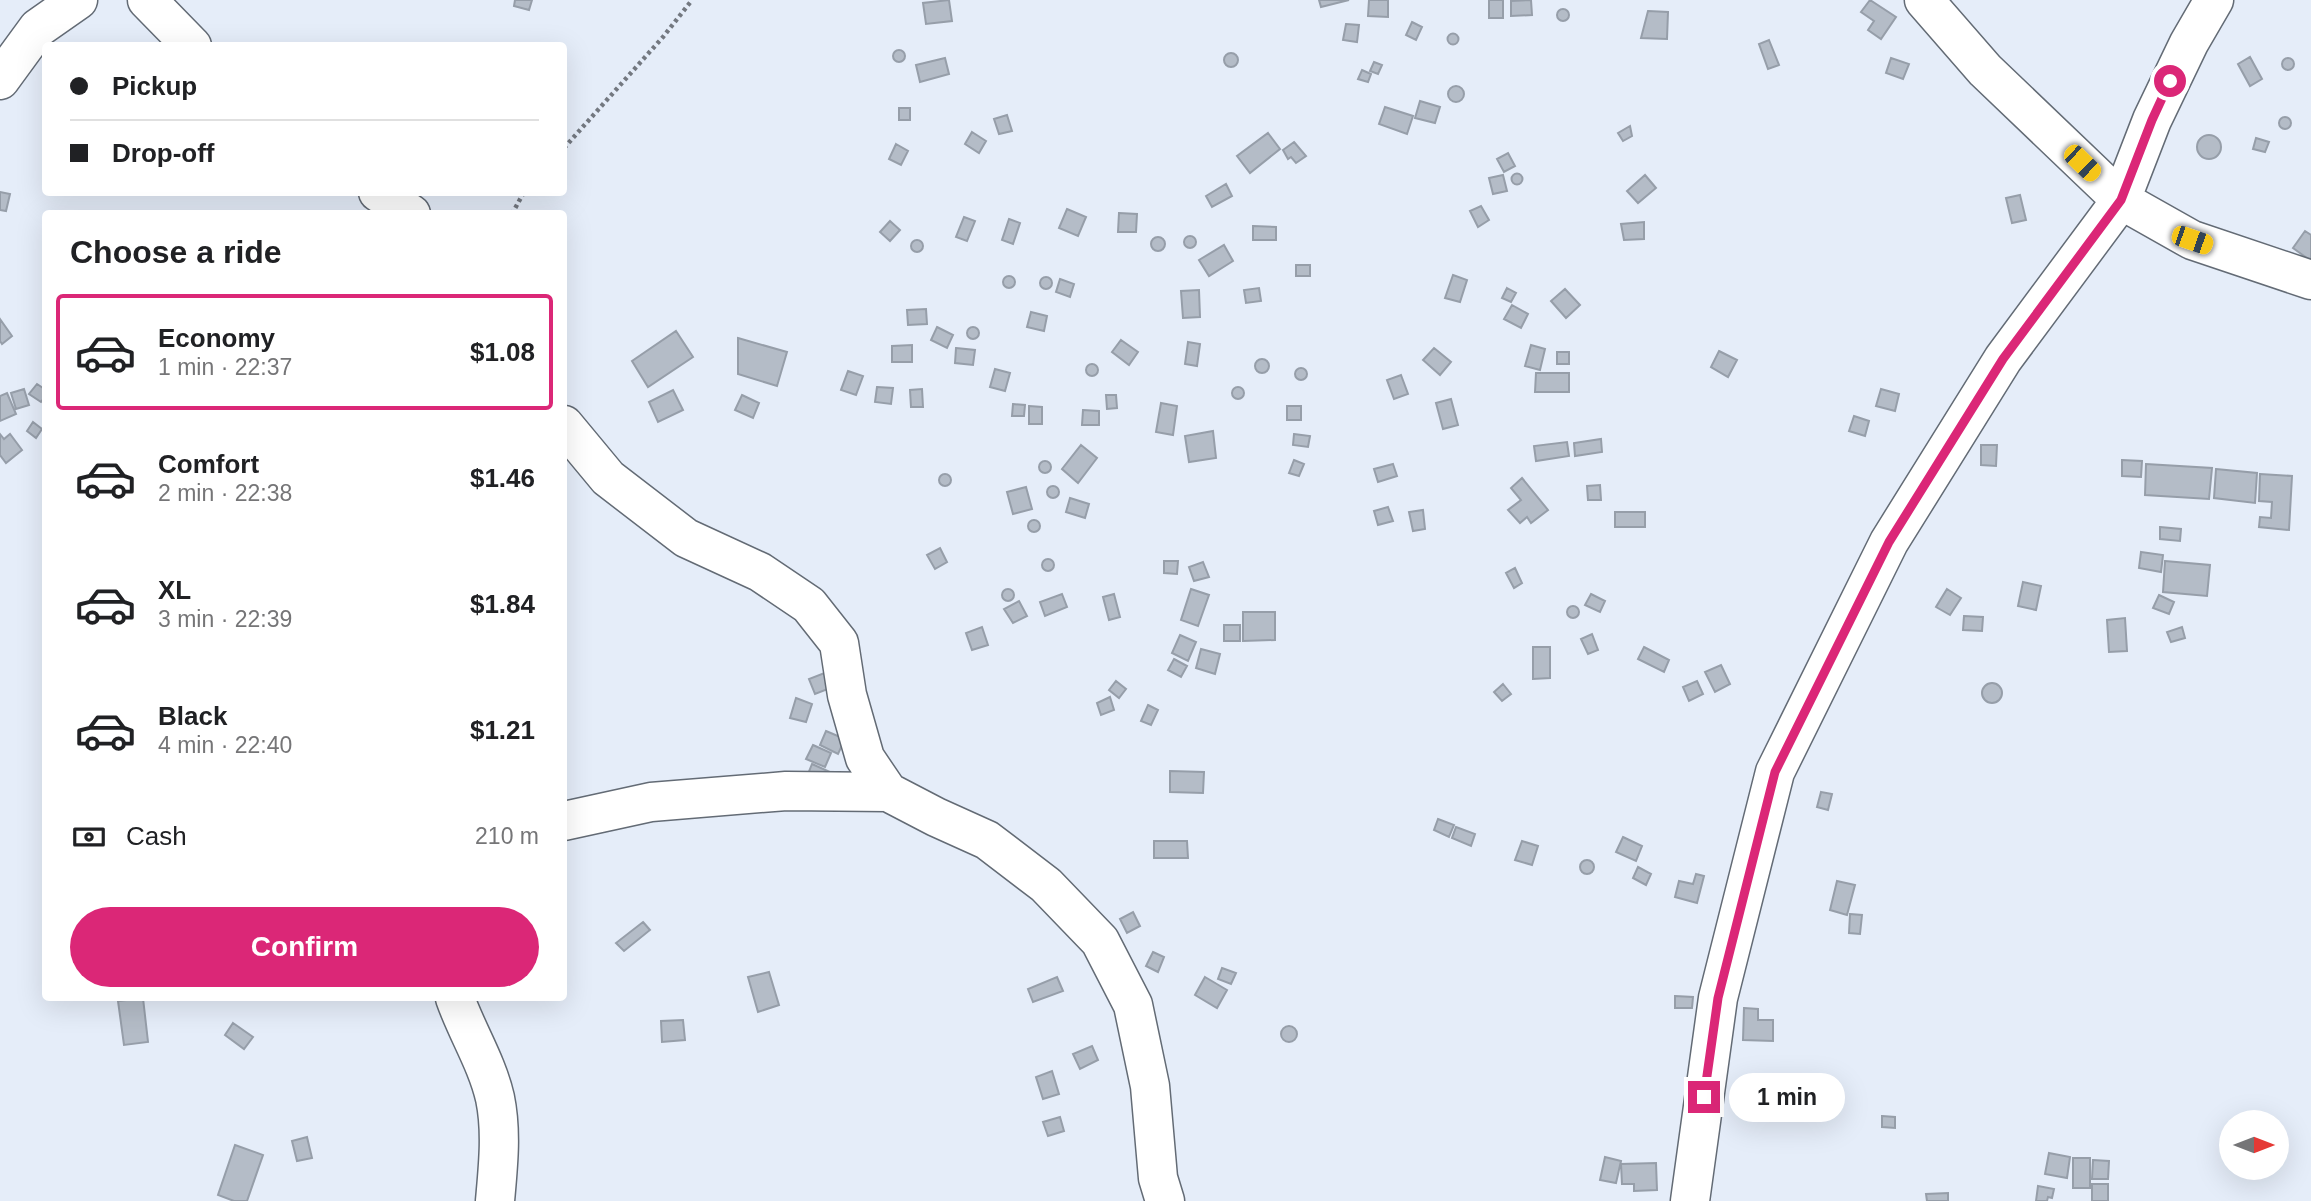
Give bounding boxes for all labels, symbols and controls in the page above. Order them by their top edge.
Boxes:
route start [2154,65,2186,97]
text: Pickup [112,71,197,101]
text: Drop-off [112,138,215,168]
car [2060,141,2105,185]
car [2169,223,2216,257]
text: Choose a ride [70,234,282,270]
icon: car [74,321,137,384]
text: Economy [158,323,275,353]
text: $1.08 [470,337,535,367]
text: 1 min · 22:37 [158,354,292,380]
icon: car [74,447,137,510]
text: Comfort [158,449,259,479]
text: $1.46 [470,463,535,493]
text: 2 min · 22:38 [158,480,292,506]
icon: car [74,573,137,636]
text: XL [158,575,191,605]
text: $1.84 [470,589,535,619]
text: 3 min · 22:39 [158,606,292,632]
icon: car [74,699,137,762]
text: Black [158,701,227,731]
text: $1.21 [470,715,535,745]
text: 4 min · 22:40 [158,732,292,758]
icon: cash [70,818,108,856]
text: Cash [126,821,187,851]
text: 210 m [475,823,539,849]
button: Confirm [70,907,539,987]
callout: 1 min [1728,1072,1844,1122]
route end [1688,1081,1720,1113]
text: 1 min [1757,1084,1817,1110]
north arrow [2219,1110,2289,1180]
map controls [2219,1110,2289,1180]

